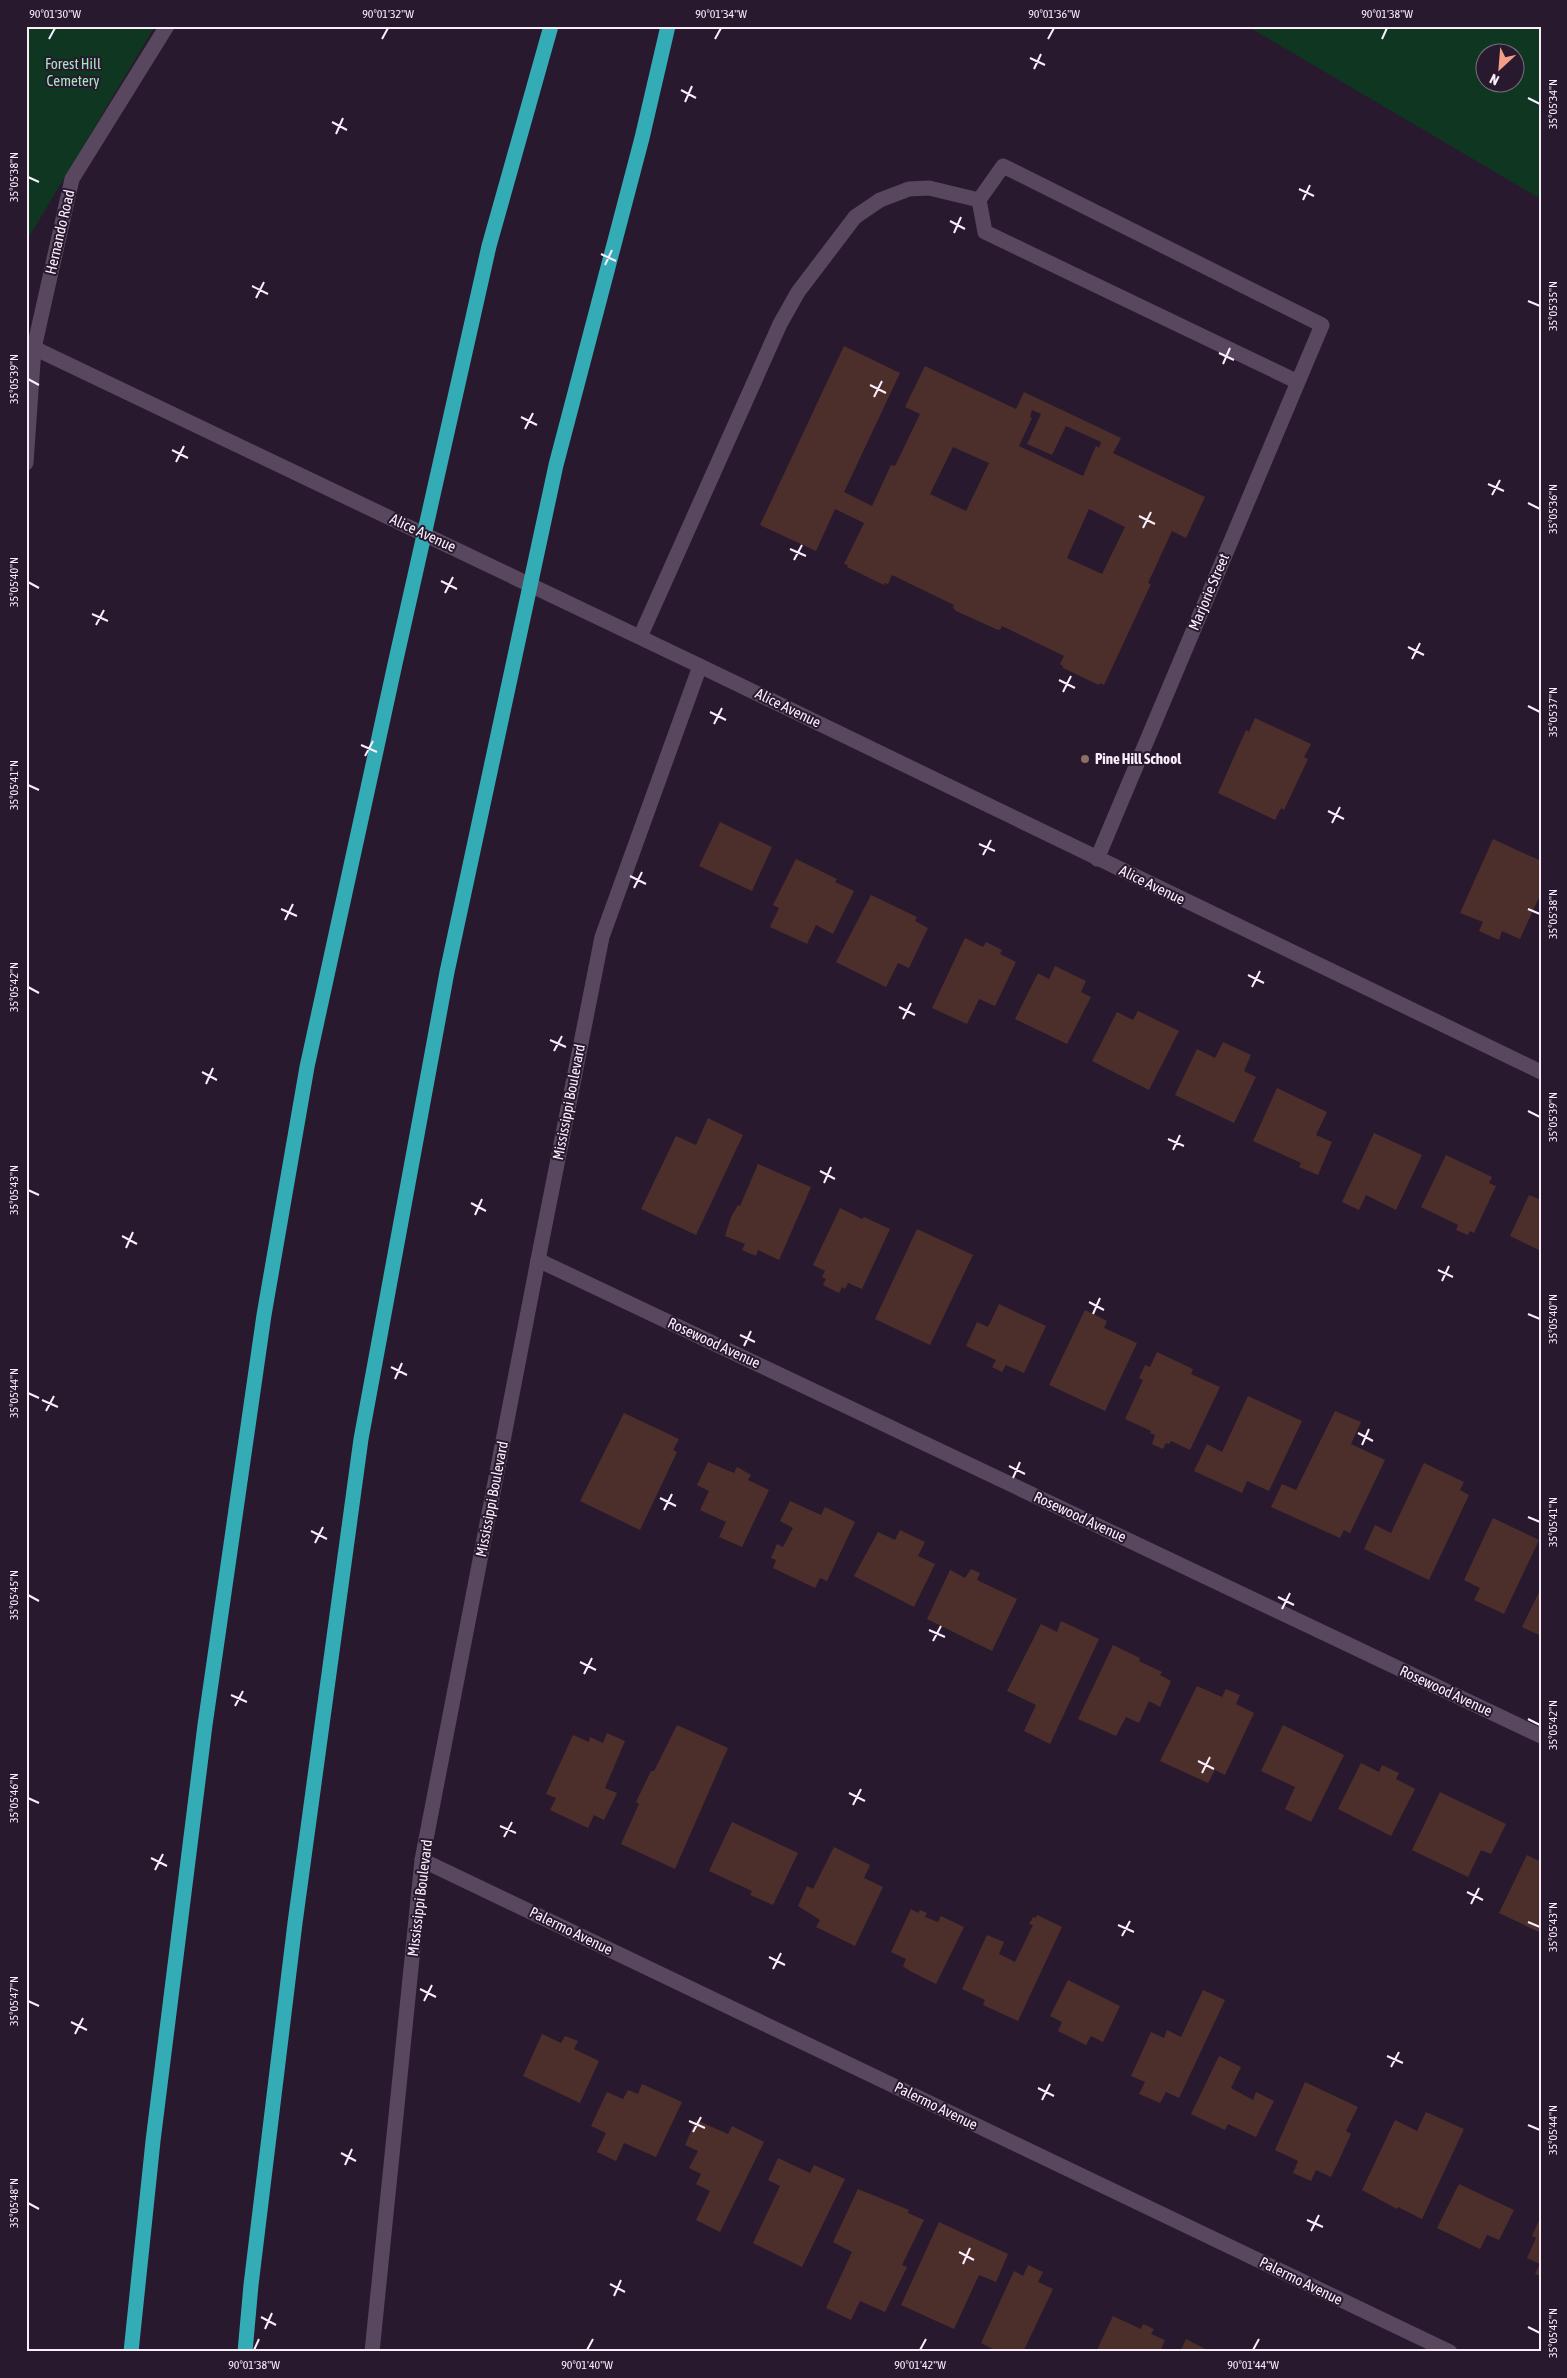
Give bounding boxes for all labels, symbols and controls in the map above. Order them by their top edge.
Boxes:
text: 90°01'30"W [29,7,81,21]
text: 90°01'32"W [362,7,414,21]
text: 90°01'34"W [695,7,747,21]
text: 90°01'36"W [1028,7,1080,21]
text: 90°01'38"W [1361,7,1413,21]
north arrow [1474,42,1524,92]
park label: Forest Hill Cemetery [45,55,101,89]
text: N [1487,71,1502,89]
text: 35°05'34"N [1546,79,1560,129]
text: 35°05'38"N [7,152,21,202]
street label: Hernando Road [42,188,78,276]
text: 35°05'35"N [1546,281,1560,331]
text: 35°05'39"N [7,354,21,404]
text: 35°05'36"N [1546,484,1560,534]
street label: Alice Avenue [388,510,459,555]
street label: Marjorie Street [1185,551,1232,633]
text: 35°05'40"N [7,557,21,607]
street label: Alice Avenue [753,684,824,731]
text: 35°05'37"N [1546,687,1560,737]
place label: Pine Hill School [1095,750,1182,767]
marker: Pine Hill School [1079,753,1091,765]
text: 35°05'41"N [7,760,21,810]
street label: Alice Avenue [1117,861,1188,908]
text: 35°05'38"N [1546,889,1560,939]
text: 35°05'42"N [7,962,21,1012]
street label: Mississippi Boulevard [549,1042,588,1161]
text: 35°05'39"N [1546,1092,1560,1142]
text: 35°05'43"N [7,1165,21,1215]
text: 35°05'40"N [1546,1294,1560,1344]
street label: Rosewood Avenue [665,1314,763,1371]
text: 35°05'44"N [7,1368,21,1418]
street label: Mississippi Boulevard [472,1439,511,1558]
street label: Rosewood Avenue [1031,1488,1129,1545]
text: 35°05'41"N [1546,1497,1560,1547]
text: 35°05'45"N [7,1570,21,1620]
street label: Rosewood Avenue [1397,1662,1495,1719]
text: 35°05'42"N [1546,1700,1560,1750]
text: 35°05'46"N [7,1773,21,1823]
street label: Mississippi Boulevard [404,1838,435,1957]
text: 35°05'43"N [1546,1902,1560,1952]
street label: Palermo Avenue [527,1903,616,1958]
text: 35°05'47"N [7,1976,21,2026]
street label: Palermo Avenue [892,2078,981,2133]
text: 35°05'44"N [1546,2105,1560,2155]
text: 35°05'48"N [7,2178,21,2228]
street label: Palermo Avenue [1257,2253,1346,2308]
text: 35°05'45"N [1546,2308,1560,2358]
text: 90°01'38"W [228,2358,280,2372]
text: 90°01'40"W [561,2358,613,2372]
text: 90°01'42"W [894,2358,946,2372]
text: 90°01'44"W [1227,2358,1279,2372]

